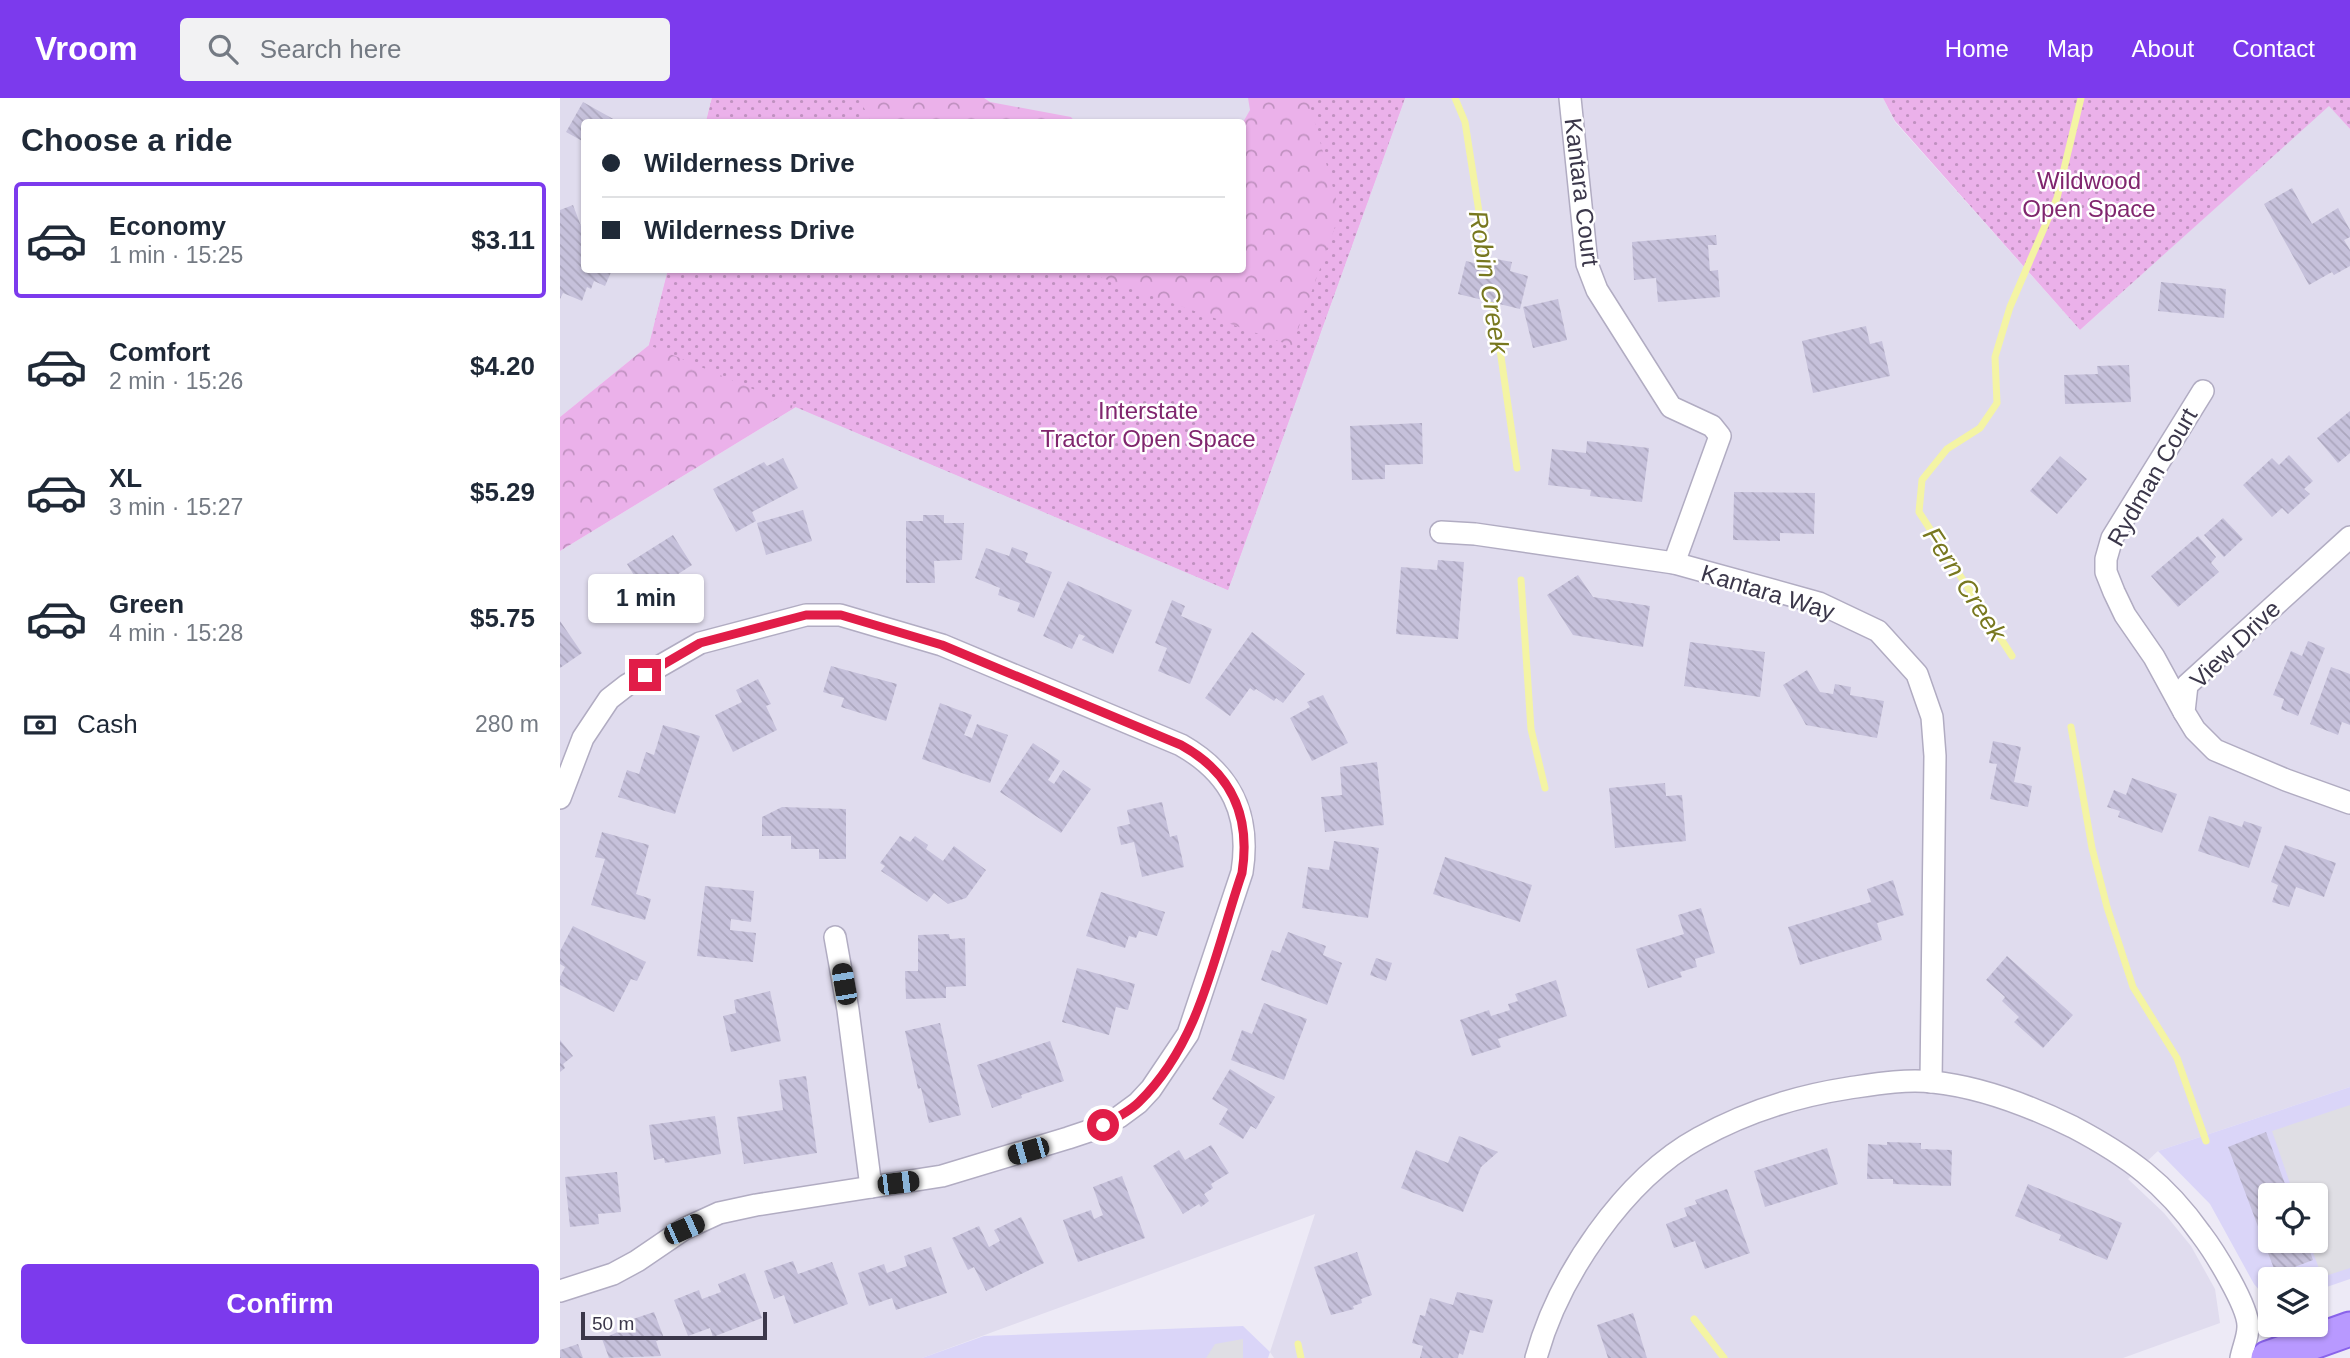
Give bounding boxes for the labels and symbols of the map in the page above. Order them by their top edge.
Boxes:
street label: Kantara Court [1559,116,1605,268]
park label: Wildwood Open Space [2022,167,2156,222]
water label: Robin Creek [1463,208,1515,358]
park label: Interstate Tractor Open Space [1040,397,1256,452]
street label: Rydman Court [2102,403,2203,551]
water label: Fern Creek [1917,521,2014,648]
street label: Kantara Way [1698,559,1838,625]
callout: 1 min [587,574,703,622]
street label: View Drive [2185,595,2285,693]
route end [629,659,661,691]
car [831,961,858,1007]
route start [1087,1109,1119,1141]
car [1005,1135,1052,1167]
car [876,1170,921,1196]
car [661,1211,708,1247]
scale bar [581,1309,766,1341]

